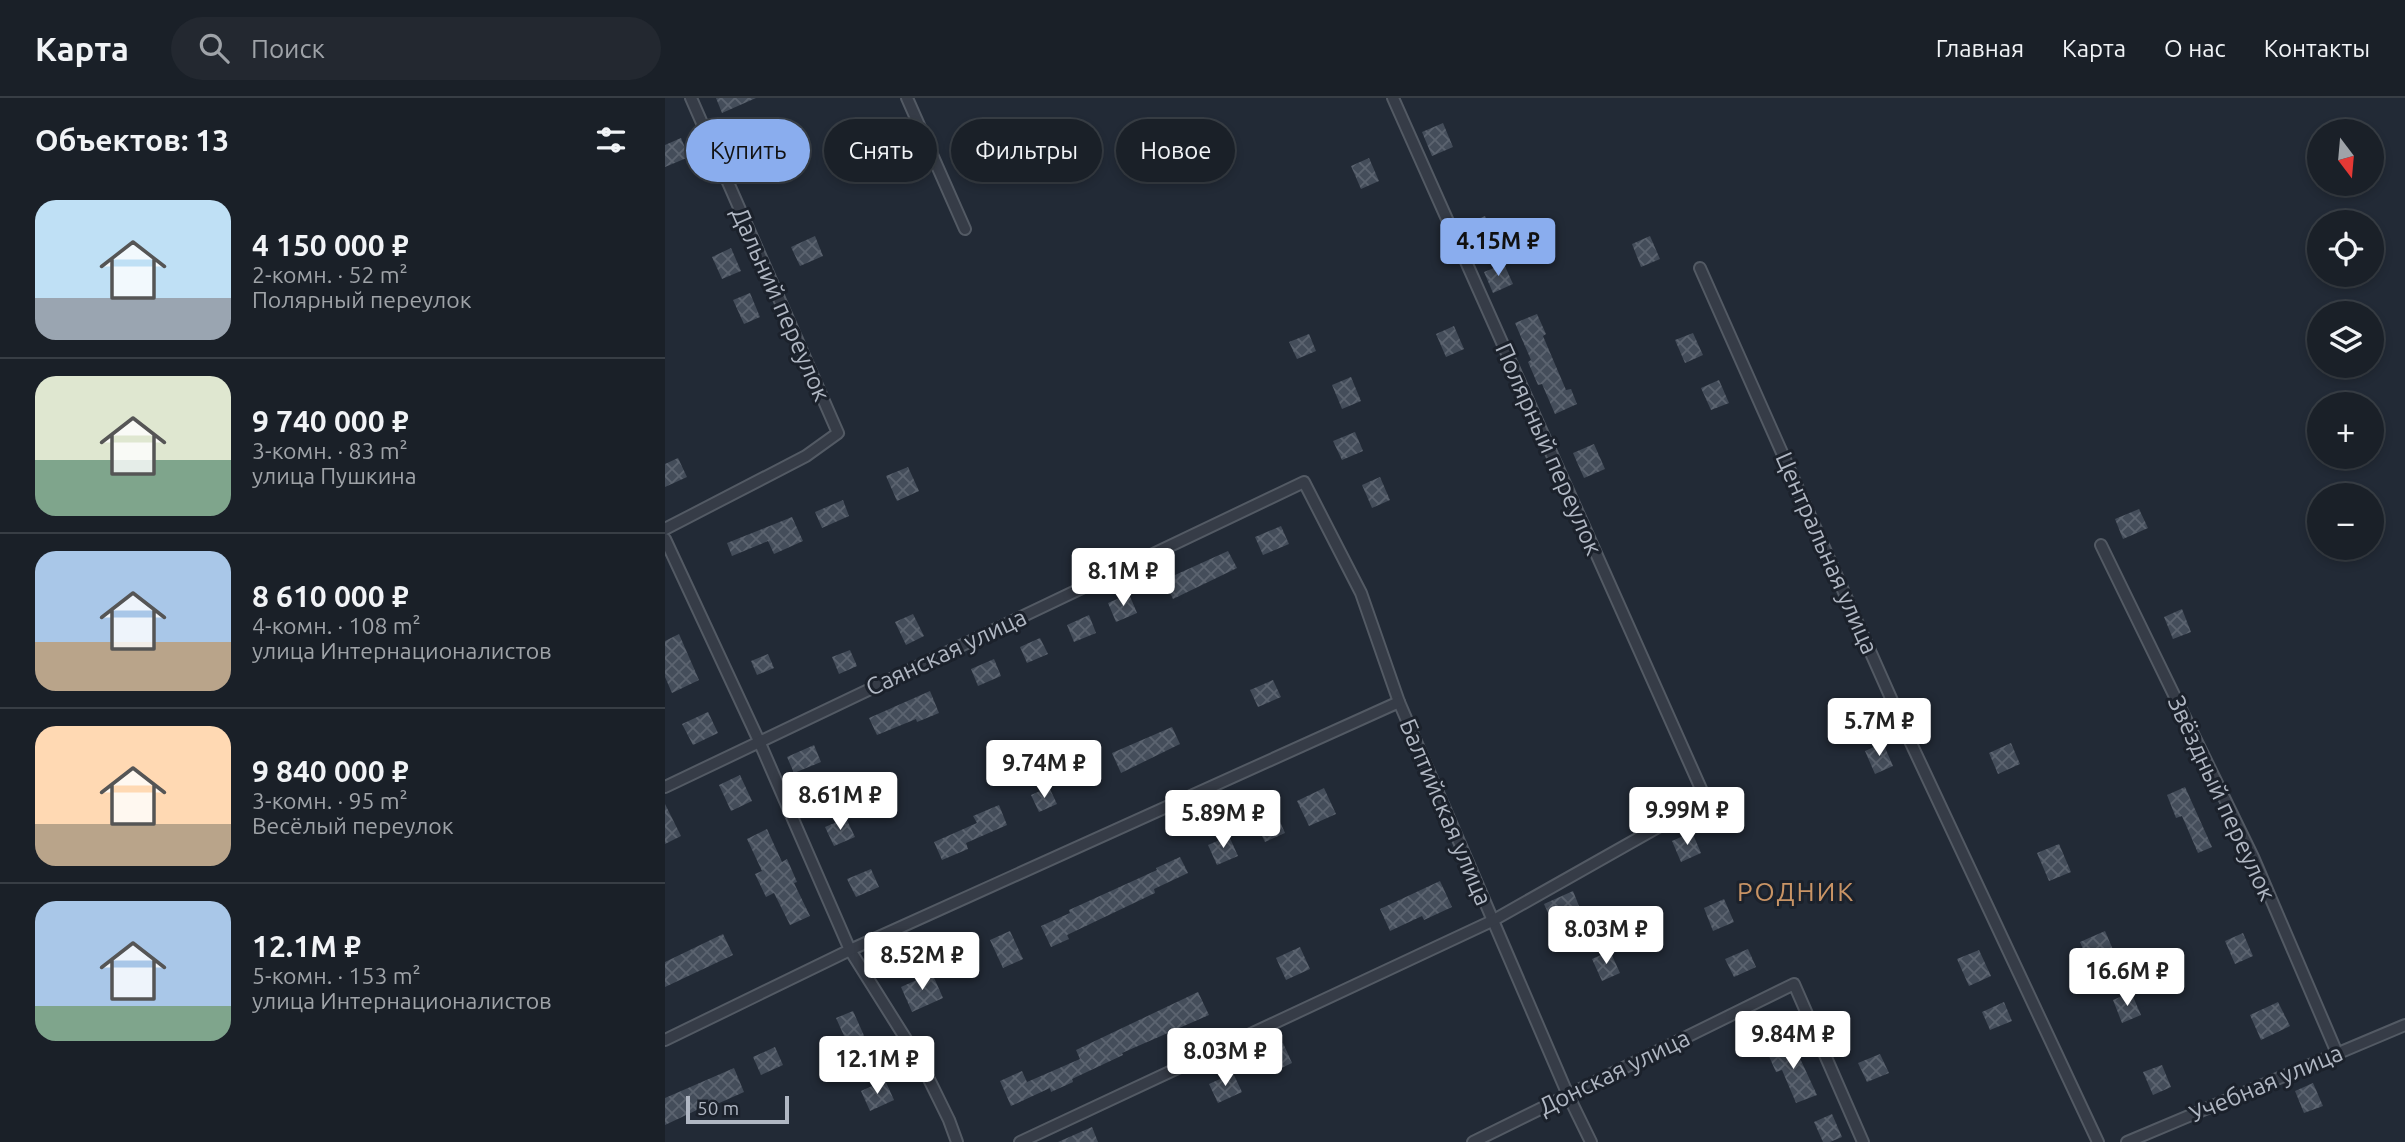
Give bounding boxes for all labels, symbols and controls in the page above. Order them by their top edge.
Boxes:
search box [171,17,661,80]
icon: search [195,29,233,67]
text: Карта [35,30,129,67]
text: Поиск [251,34,325,63]
text: Главная [1936,35,2024,62]
text: Карта [2062,35,2126,62]
text: О нас [2164,35,2226,62]
text: Контакты [2264,35,2370,62]
chip: Купить [686,119,810,182]
chip: Снять [824,119,937,182]
chip: Фильтры [951,119,1102,182]
chip: Новое [1116,119,1235,182]
north arrow [2307,119,2383,196]
map controls [2307,119,2384,560]
icon: filters [592,121,630,159]
text: Объектов: 13 [35,123,229,157]
street label: Дальний переулок [726,203,836,405]
button: locate [2307,210,2384,287]
pin: 4.15M ₽ [1433,218,1563,278]
icon: home [91,228,175,312]
text: 4 150 000 ₽ [252,228,409,262]
text: 4.15M ₽ [1456,228,1540,253]
text: 2-комн. · 52 m² [252,262,408,287]
text: Полярный переулок [252,287,472,312]
button: layers [2307,301,2384,378]
street label: Полярный переулок [1490,339,1608,559]
button: + [2307,392,2384,469]
icon: home [91,404,175,488]
text: 9 740 000 ₽ [252,404,409,438]
text: 3-комн. · 83 m² [252,438,408,463]
street label: Центральная улица [1770,448,1884,658]
text: улица Пушкина [252,463,417,488]
button: − [2307,483,2384,560]
pin: 8.1M ₽ [1066,548,1180,608]
text: 8.1M ₽ [1088,558,1158,583]
icon: home [91,579,175,663]
text: 8 610 000 ₽ [252,579,409,613]
street label: Саянская улица [861,603,1031,701]
text: 4-комн. · 108 m² [252,613,421,638]
text: улица Интернационалистов [252,638,552,663]
street label: Звёздный переулок [2163,691,2281,905]
pin: 5.7M ₽ [1822,698,1936,758]
text: 5.7M ₽ [1844,708,1914,733]
street label: Балтийская улица [1394,715,1498,909]
pin: 9.74M ₽ [979,740,1109,800]
text: 9.74M ₽ [1002,750,1086,775]
icon: home [91,754,175,838]
text: 9 840 000 ₽ [252,754,409,788]
pin: 8.61M ₽ [775,772,905,832]
text: 8.61M ₽ [798,782,882,807]
text: 3-комн. · 95 m² [252,788,408,813]
pin: 9.99M ₽ [1622,788,1752,847]
pin: 5.89M ₽ [1158,790,1288,850]
text: 9.99M ₽ [1645,797,1729,822]
text: 5.89M ₽ [1181,800,1265,825]
text: Весёлый переулок [252,813,454,838]
district label: РОДНИК [1737,877,1855,906]
pin: 8.03M ₽ [1541,906,1671,966]
text: 8.03M ₽ [1564,916,1648,941]
icon: home [91,929,175,1013]
text: 12.1M ₽ [252,929,361,963]
pin: 8.52M ₽ [857,932,987,992]
text: 8.52M ₽ [880,942,964,967]
pin: 16.6M ₽ [2062,948,2192,1008]
text: 16.6M ₽ [2085,958,2169,983]
text: 5-комн. · 153 m² [252,963,421,988]
text: улица Интернационалистов [252,988,552,1013]
pin: 9.84M ₽ [1728,1012,1858,1071]
text: 9.84M ₽ [1751,1021,1835,1046]
street label: Донская улица [1534,1024,1694,1120]
pin: 8.03M ₽ [1160,1028,1290,1088]
pin: 12.1M ₽ [812,1037,942,1096]
text: 8.03M ₽ [1183,1038,1267,1063]
street label: Учебная улица [2185,1039,2347,1127]
text: 12.1M ₽ [835,1046,919,1071]
scale bar [686,1093,789,1125]
text: 50 m [697,1097,739,1119]

